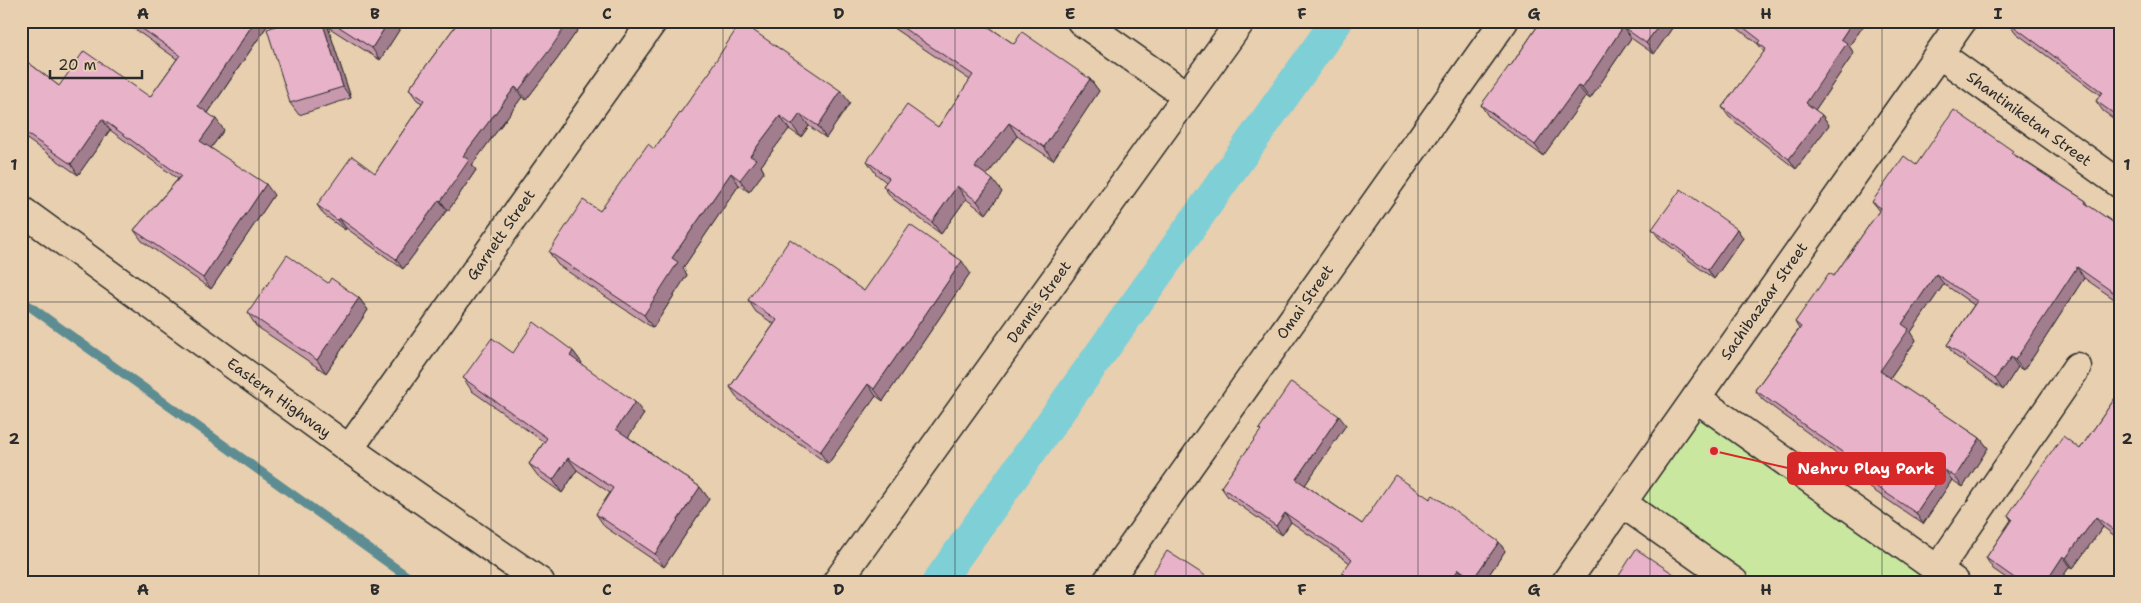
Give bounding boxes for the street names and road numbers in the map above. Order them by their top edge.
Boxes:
street label: Shantiniketan Street [1963,67,2095,171]
street label: Garnett Street [462,186,540,284]
street label: Sachibazaar Street [1716,238,1812,364]
street label: Dennis Street [1002,257,1076,347]
street label: Omai Street [1272,261,1338,343]
street label: Eastern Highway [223,353,335,443]

